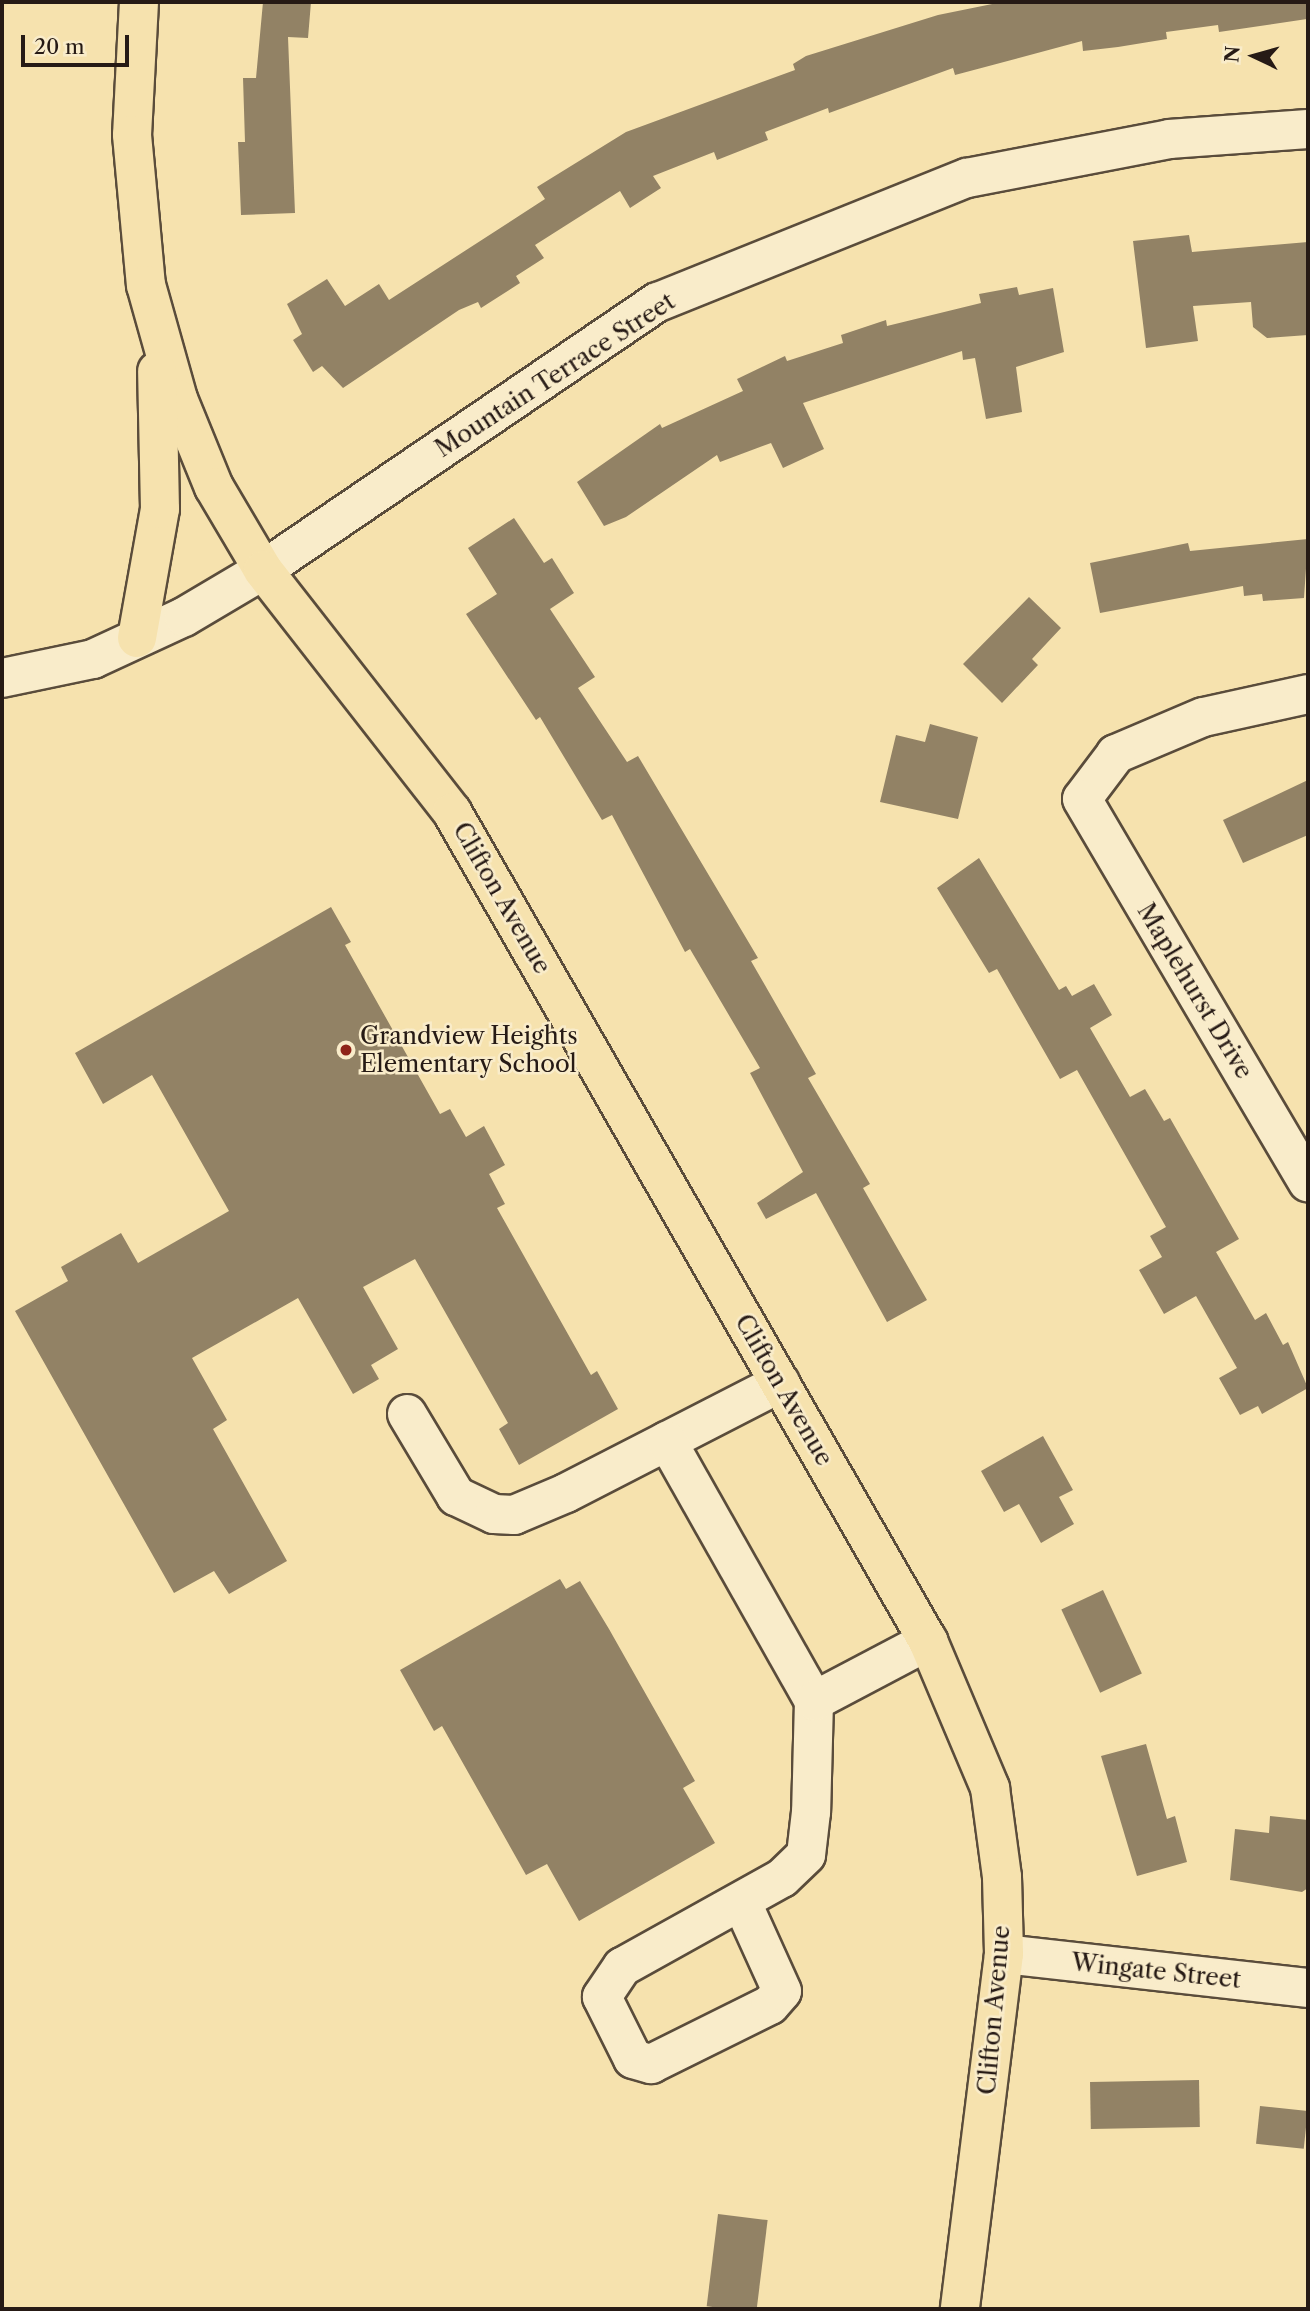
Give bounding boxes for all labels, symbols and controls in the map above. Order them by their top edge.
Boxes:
scale bar [24,21,133,65]
north arrow [1219,21,1289,91]
text: 20 m [34,34,85,59]
text: N [1220,45,1245,63]
street label: Mountain Terrace Street [430,287,680,463]
street label: Clifton Avenue [447,817,557,979]
street label: Maplehurst Drive [1131,898,1259,1084]
place label: Grandview Heights Elementary School [360,1022,578,1078]
marker: Grandview Heights Elementary School [338,1042,354,1058]
street label: Clifton Avenue [729,1309,839,1471]
street label: Clifton Avenue [972,1924,1016,2096]
street label: Wingate Street [1070,1948,1242,1994]

